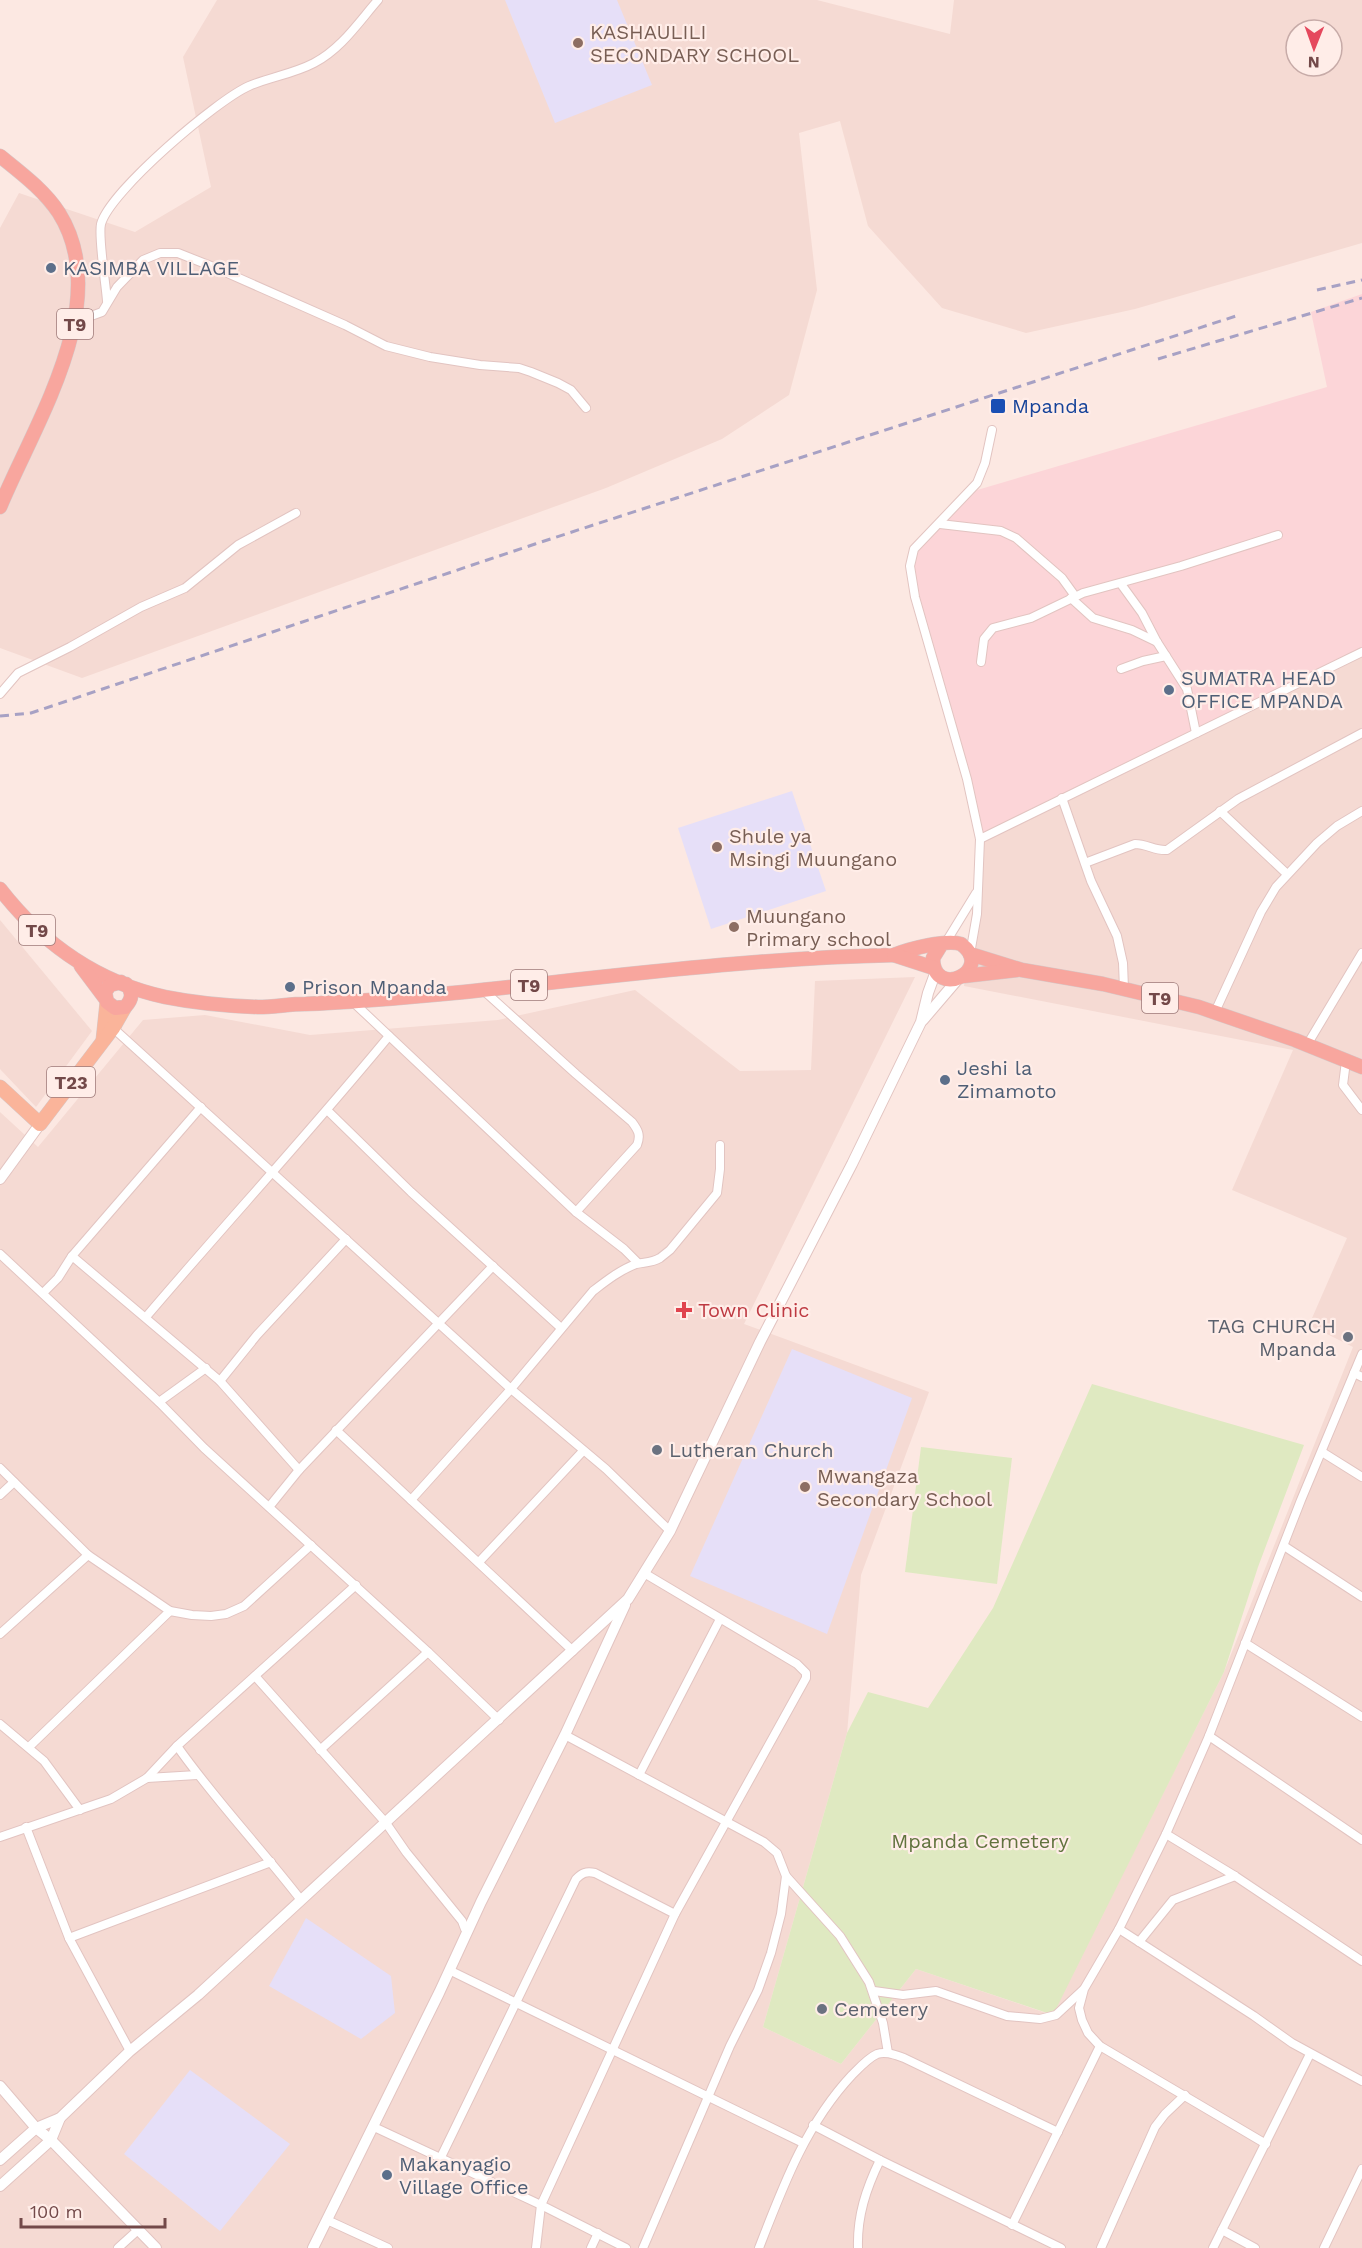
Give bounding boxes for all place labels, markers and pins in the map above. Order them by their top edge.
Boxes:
place label: KASHAULILI SECONDARY SCHOOL [590,20,799,67]
marker: KASHAULILI SECONDARY SCHOOL [571,36,585,50]
place label: KASIMBA VILLAGE [63,256,239,280]
marker: KASIMBA VILLAGE [44,261,58,275]
place label: Mpanda [1012,394,1089,418]
marker: Mpanda [989,397,1007,415]
place label: SUMATRA HEAD OFFICE MPANDA [1181,666,1343,713]
marker: SUMATRA HEAD OFFICE MPANDA [1162,683,1176,697]
place label: Shule ya Msingi Muungano [729,824,897,871]
marker: Shule ya Msingi Muungano [710,840,724,854]
place label: Muungano Primary school [746,904,891,951]
marker: Muungano Primary school [727,920,741,934]
place label: Prison Mpanda [302,975,447,999]
marker: Prison Mpanda [283,980,297,994]
place label: Jeshi la Zimamoto [957,1056,1057,1103]
marker: Jeshi la Zimamoto [938,1073,952,1087]
place label: Town Clinic [698,1298,810,1322]
marker: Town Clinic [675,1301,693,1319]
place label: TAG CHURCH Mpanda [1208,1314,1336,1361]
marker: TAG CHURCH Mpanda [1341,1330,1355,1344]
place label: Lutheran Church [669,1438,834,1462]
marker: Lutheran Church [650,1443,664,1457]
place label: Mwangaza Secondary School [817,1464,992,1511]
marker: Mwangaza Secondary School [798,1480,812,1494]
place label: Cemetery [834,1997,929,2021]
marker: Cemetery [815,2002,829,2016]
place label: Makanyagio Village Office [399,2152,529,2199]
marker: Makanyagio Village Office [380,2168,394,2182]

